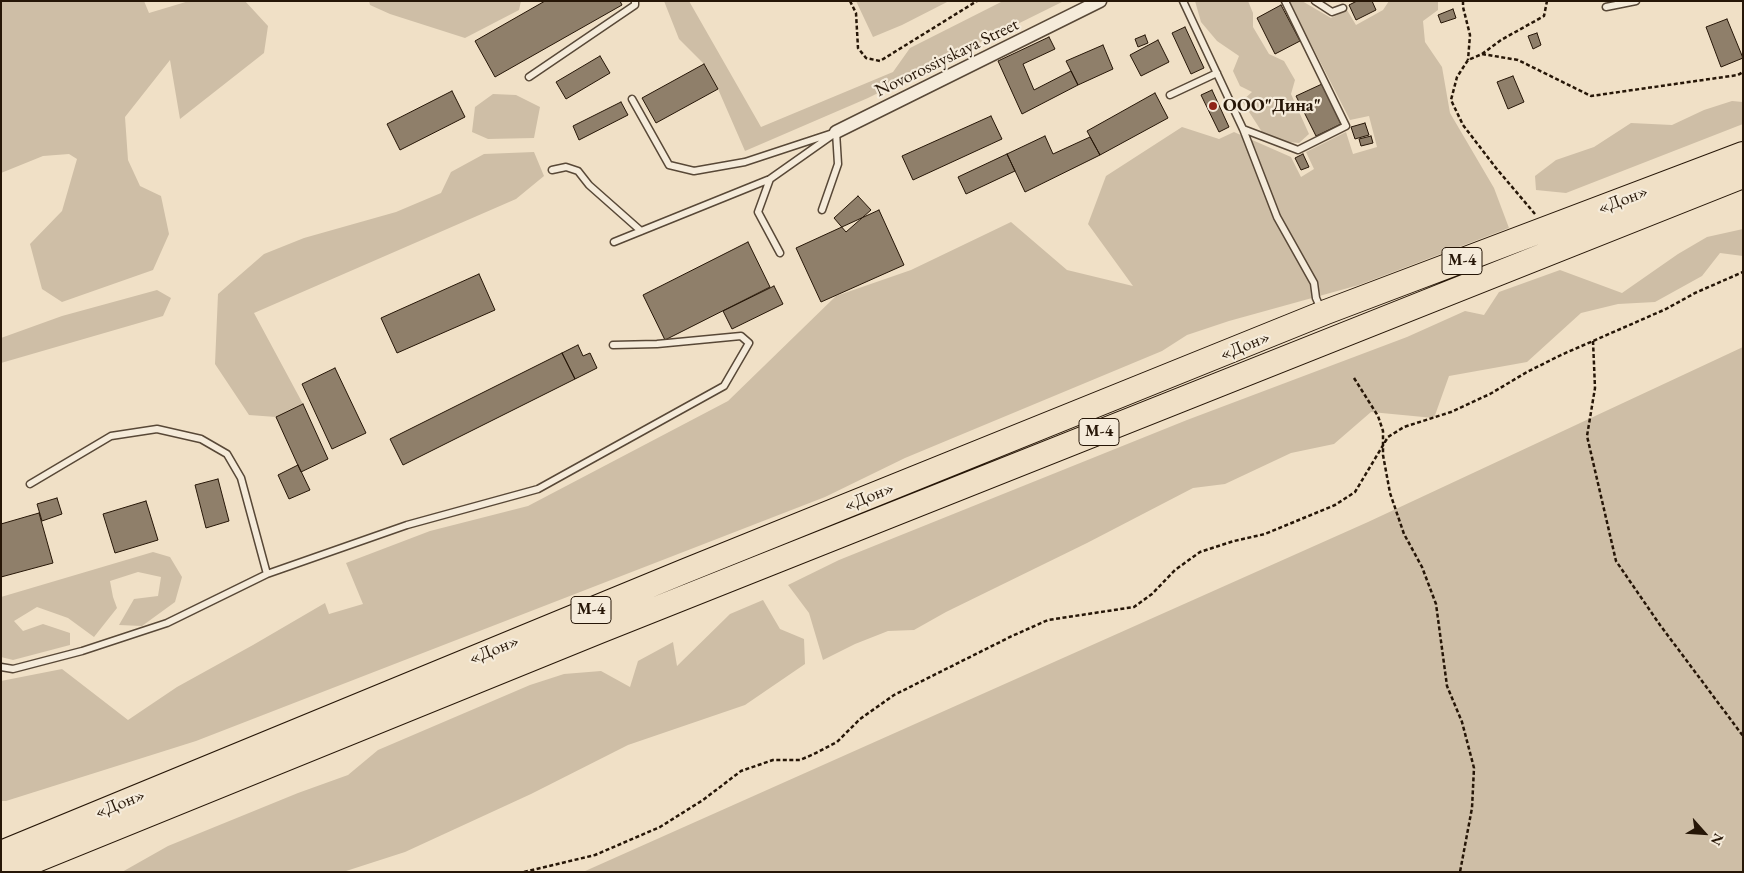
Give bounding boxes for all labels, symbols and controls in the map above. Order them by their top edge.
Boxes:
street label: Novorossiyskaya Street [872,14,1022,102]
place label: ООО"Дина" [1223,95,1321,117]
marker: ООО"Дина" [1207,100,1219,112]
street label: «Дон» [1595,181,1651,219]
road number: М-4 [1442,248,1482,274]
street label: «Дон» [1217,326,1273,366]
road number: М-4 [1079,418,1119,446]
street label: «Дон» [841,477,897,517]
road number: М-4 [571,596,611,624]
street label: «Дон» [466,630,522,670]
street label: «Дон» [92,784,148,824]
north arrow [1679,808,1729,858]
text: N [1707,831,1728,849]

